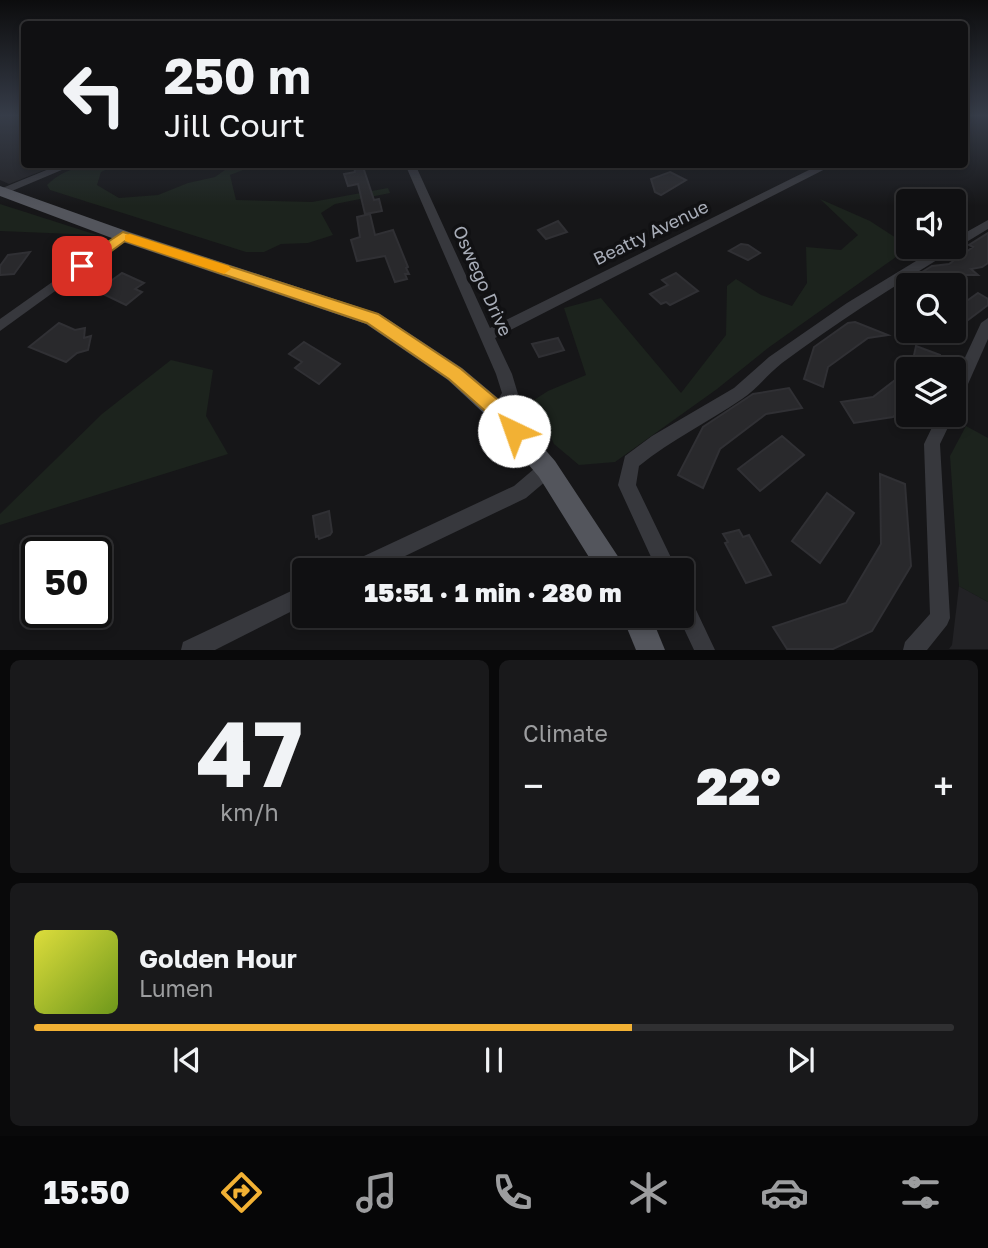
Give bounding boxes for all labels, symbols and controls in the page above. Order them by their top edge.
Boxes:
text: 250 m [164,46,311,105]
icon: left [49,49,140,140]
text: Jill Court [164,106,305,144]
map controls [896,189,966,427]
button: sound [896,189,966,259]
street label: Beatty Avenue [589,195,712,269]
street label: Oswego Drive [449,222,517,339]
pin [52,236,112,296]
icon: arrive [63,247,101,285]
button: search [896,273,966,343]
button: layers [896,357,966,427]
position arrow [477,394,551,468]
speed limit sign: 50 [21,537,112,628]
text: 15:51 · 1 min · 280 m [364,577,622,608]
text: 47 [196,698,303,807]
text: Climate [523,719,608,747]
text: 22° [696,754,781,816]
text: − [523,763,544,808]
text: + [933,763,954,808]
text: km/h [220,798,279,826]
text: Golden Hour [139,943,297,974]
text: Lumen [139,974,213,1002]
icon: previous [168,1041,206,1079]
icon: pause [475,1041,513,1079]
icon: next [782,1041,820,1079]
icon: directions [217,1168,266,1217]
icon: music [352,1168,401,1217]
icon: phone [488,1168,537,1217]
icon: climate [624,1168,673,1217]
icon: car [760,1168,809,1217]
icon: filters [896,1168,945,1217]
text: 15:50 [43,1173,130,1211]

